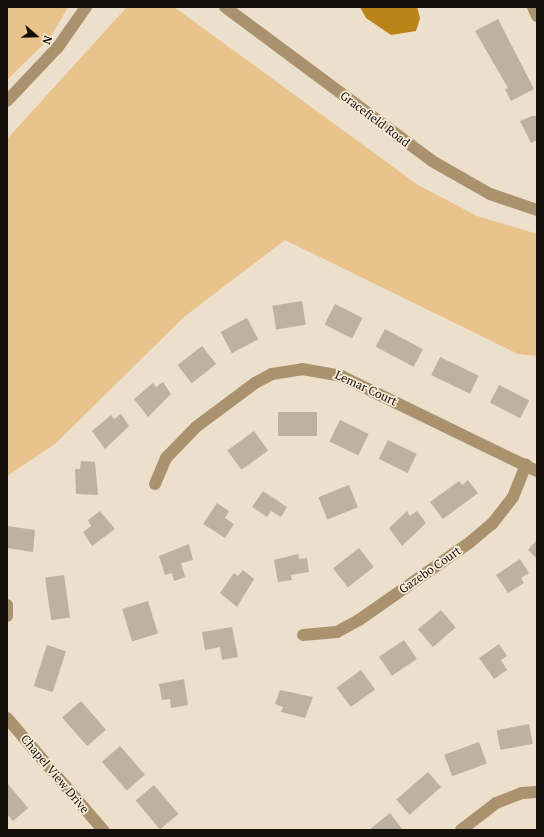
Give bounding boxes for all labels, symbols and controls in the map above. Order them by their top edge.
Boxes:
north arrow [16,16,56,56]
text: N [39,34,55,46]
street label: Gracefield Road [337,88,413,150]
street label: Lemar Court [333,367,399,409]
street label: Gazebo Court [396,543,464,597]
street label: Chapel View Drive [18,732,92,816]

